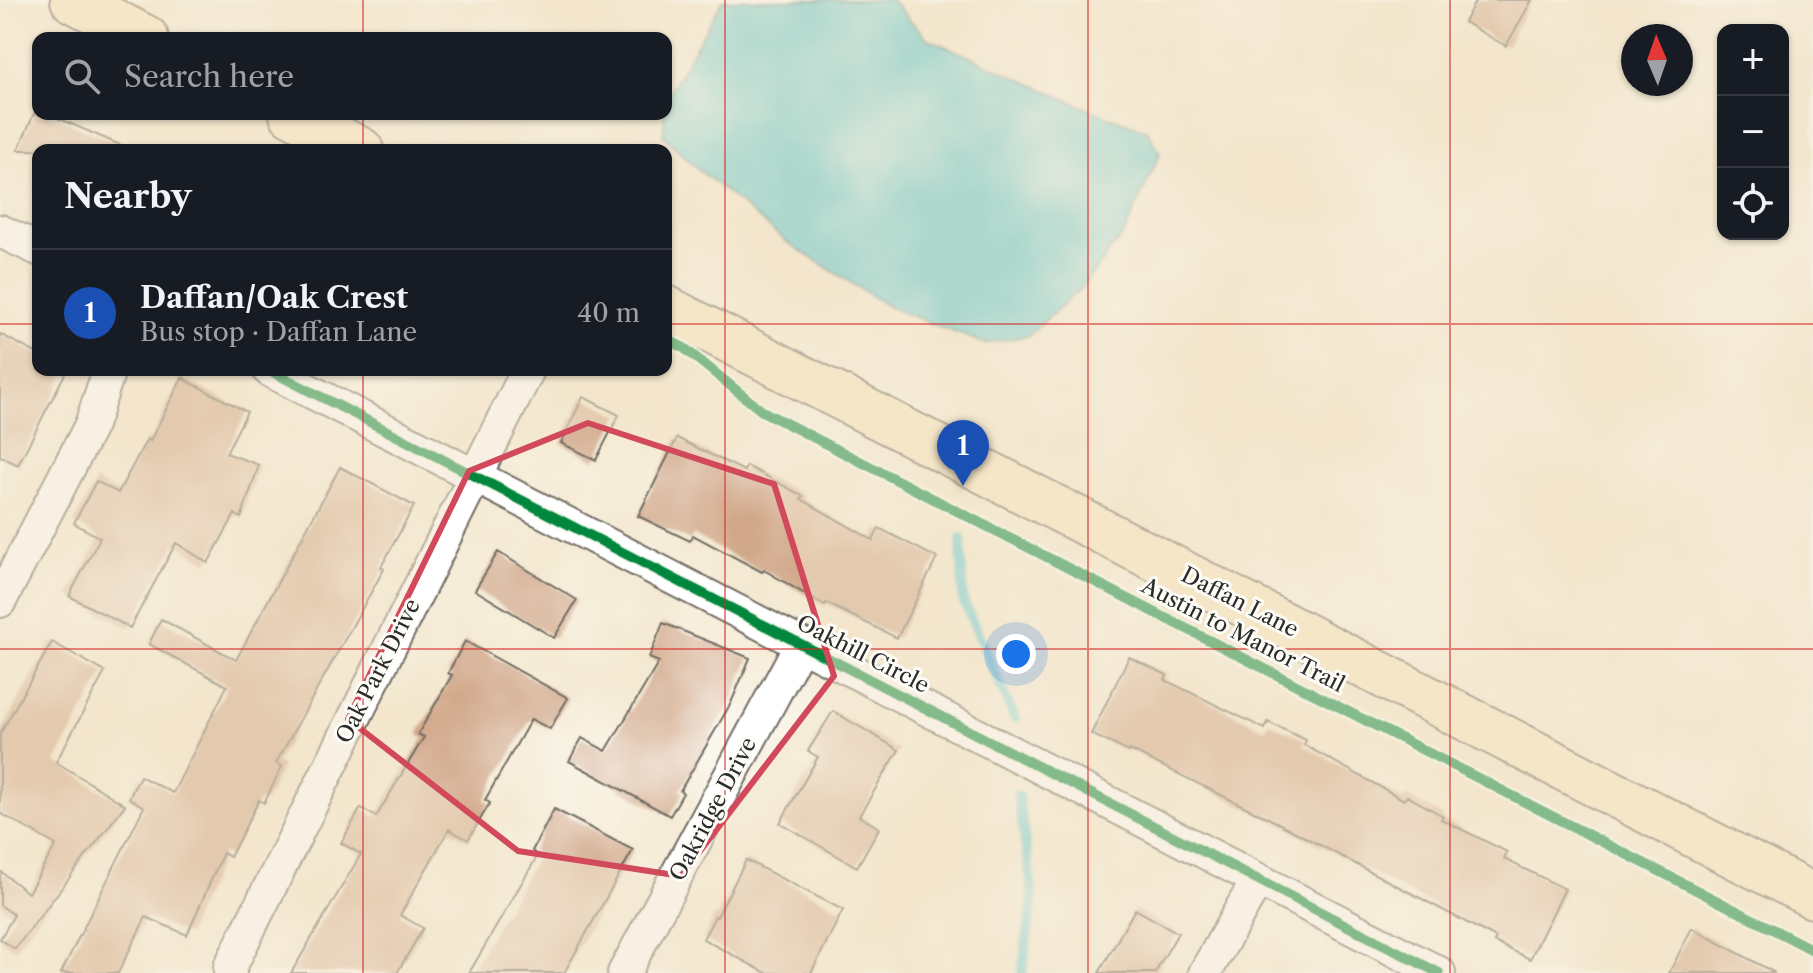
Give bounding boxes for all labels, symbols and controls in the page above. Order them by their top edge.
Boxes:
north arrow [1621,24,1693,96]
map controls [1717,24,1789,240]
button: + [1717,24,1789,96]
search box [32,32,672,120]
icon: search [60,54,104,98]
text: Search here [124,58,294,95]
button: − [1717,96,1789,168]
button: locate [1717,168,1789,240]
text: Nearby [64,175,192,217]
text: Daffan/Oak Crest [140,279,408,316]
text: 1 [84,297,96,329]
text: 40 m [577,297,640,329]
text: Bus stop · Daffan Lane [140,316,417,348]
pin: 1 [937,420,989,486]
street label: Daffan Lane [1177,561,1303,643]
street label: Austin to Manor Trail [1136,572,1350,698]
street label: Oak Park Drive [330,594,426,748]
street label: Oakhill Circle [792,609,934,699]
your location [996,634,1036,674]
street label: Oakridge Drive [664,733,762,885]

